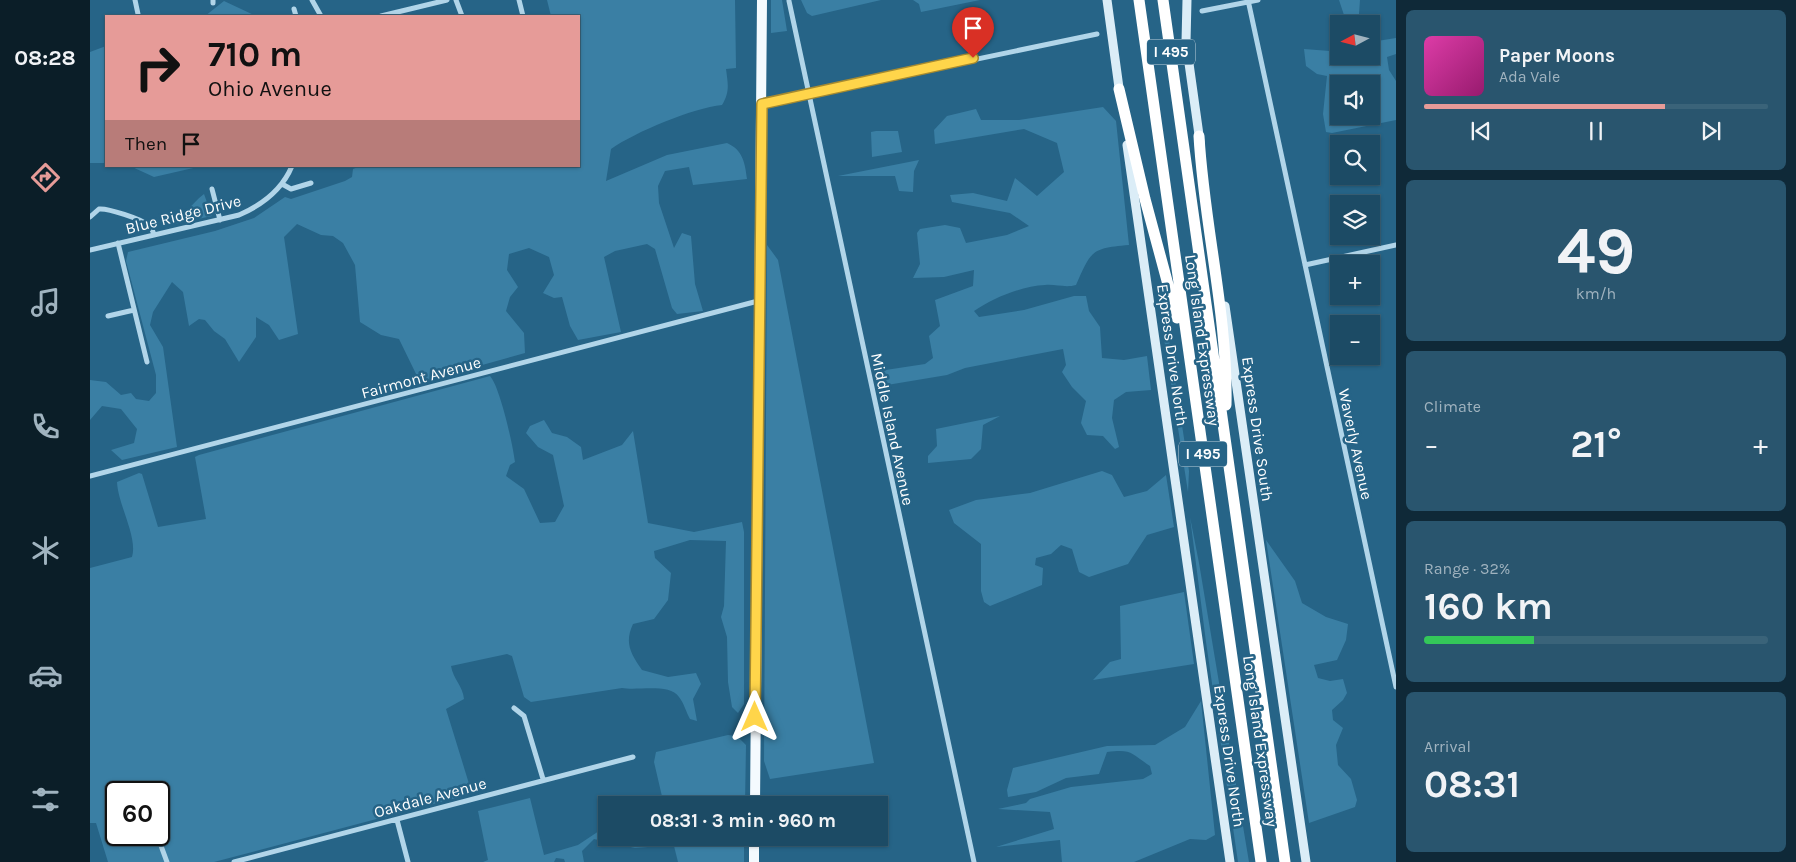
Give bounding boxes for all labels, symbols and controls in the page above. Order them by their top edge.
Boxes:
pin [952,7,994,58]
icon: arrive [959,14,987,42]
north arrow [1330,15,1380,65]
map controls [1330,15,1380,365]
text: 710 m [208,34,302,75]
icon: right [125,35,190,100]
road number: I 495 [1147,40,1195,64]
text: 08:28 [14,45,76,71]
text: Paper Moons [1499,45,1615,67]
text: Ada Vale [1499,67,1560,86]
button: sound [1330,75,1380,125]
text: Ohio Avenue [208,76,332,102]
icon: previous [1467,117,1495,145]
icon: pause [1582,117,1610,145]
icon: next [1697,117,1725,145]
icon: arrive [177,130,205,158]
text: Then [125,133,167,155]
button: search [1330,135,1380,185]
icon: directions [28,160,63,195]
street label: Blue Ridge Drive [123,191,243,238]
button: layers [1330,195,1380,245]
text: 49 [1557,213,1635,289]
street label: Long Island Expressway [1181,253,1224,428]
button: + [1330,255,1380,305]
street label: Express Drive North [1153,283,1192,427]
text: km/h [1576,284,1616,303]
icon: music [28,285,63,320]
button: − [1330,315,1380,365]
street label: Middle Island Avenue [867,351,918,507]
street label: Fairmont Avenue [359,352,483,403]
street label: Express Drive South [1238,355,1277,503]
street label: Waverly Avenue [1334,387,1377,501]
text: Climate [1424,397,1481,416]
icon: phone [28,409,63,444]
text: 21° [1570,422,1622,467]
text: − [1424,428,1439,461]
text: + [1753,428,1768,461]
road number: I 495 [1179,442,1227,466]
icon: climate [28,533,63,568]
text: Range · 32% [1424,559,1510,578]
text: 160 km [1424,584,1553,629]
street label: Long Island Expressway [1239,654,1282,829]
icon: car [28,658,63,693]
street label: Express Drive North [1210,684,1249,828]
position arrow [728,690,780,742]
text: Arrival [1424,737,1471,756]
text: 08:31 [1424,762,1520,807]
street label: Oakdale Avenue [372,773,488,822]
speed limit sign: 60 [105,781,170,846]
icon: filters [28,782,63,817]
text: 08:31 · 3 min · 960 m [650,810,836,832]

